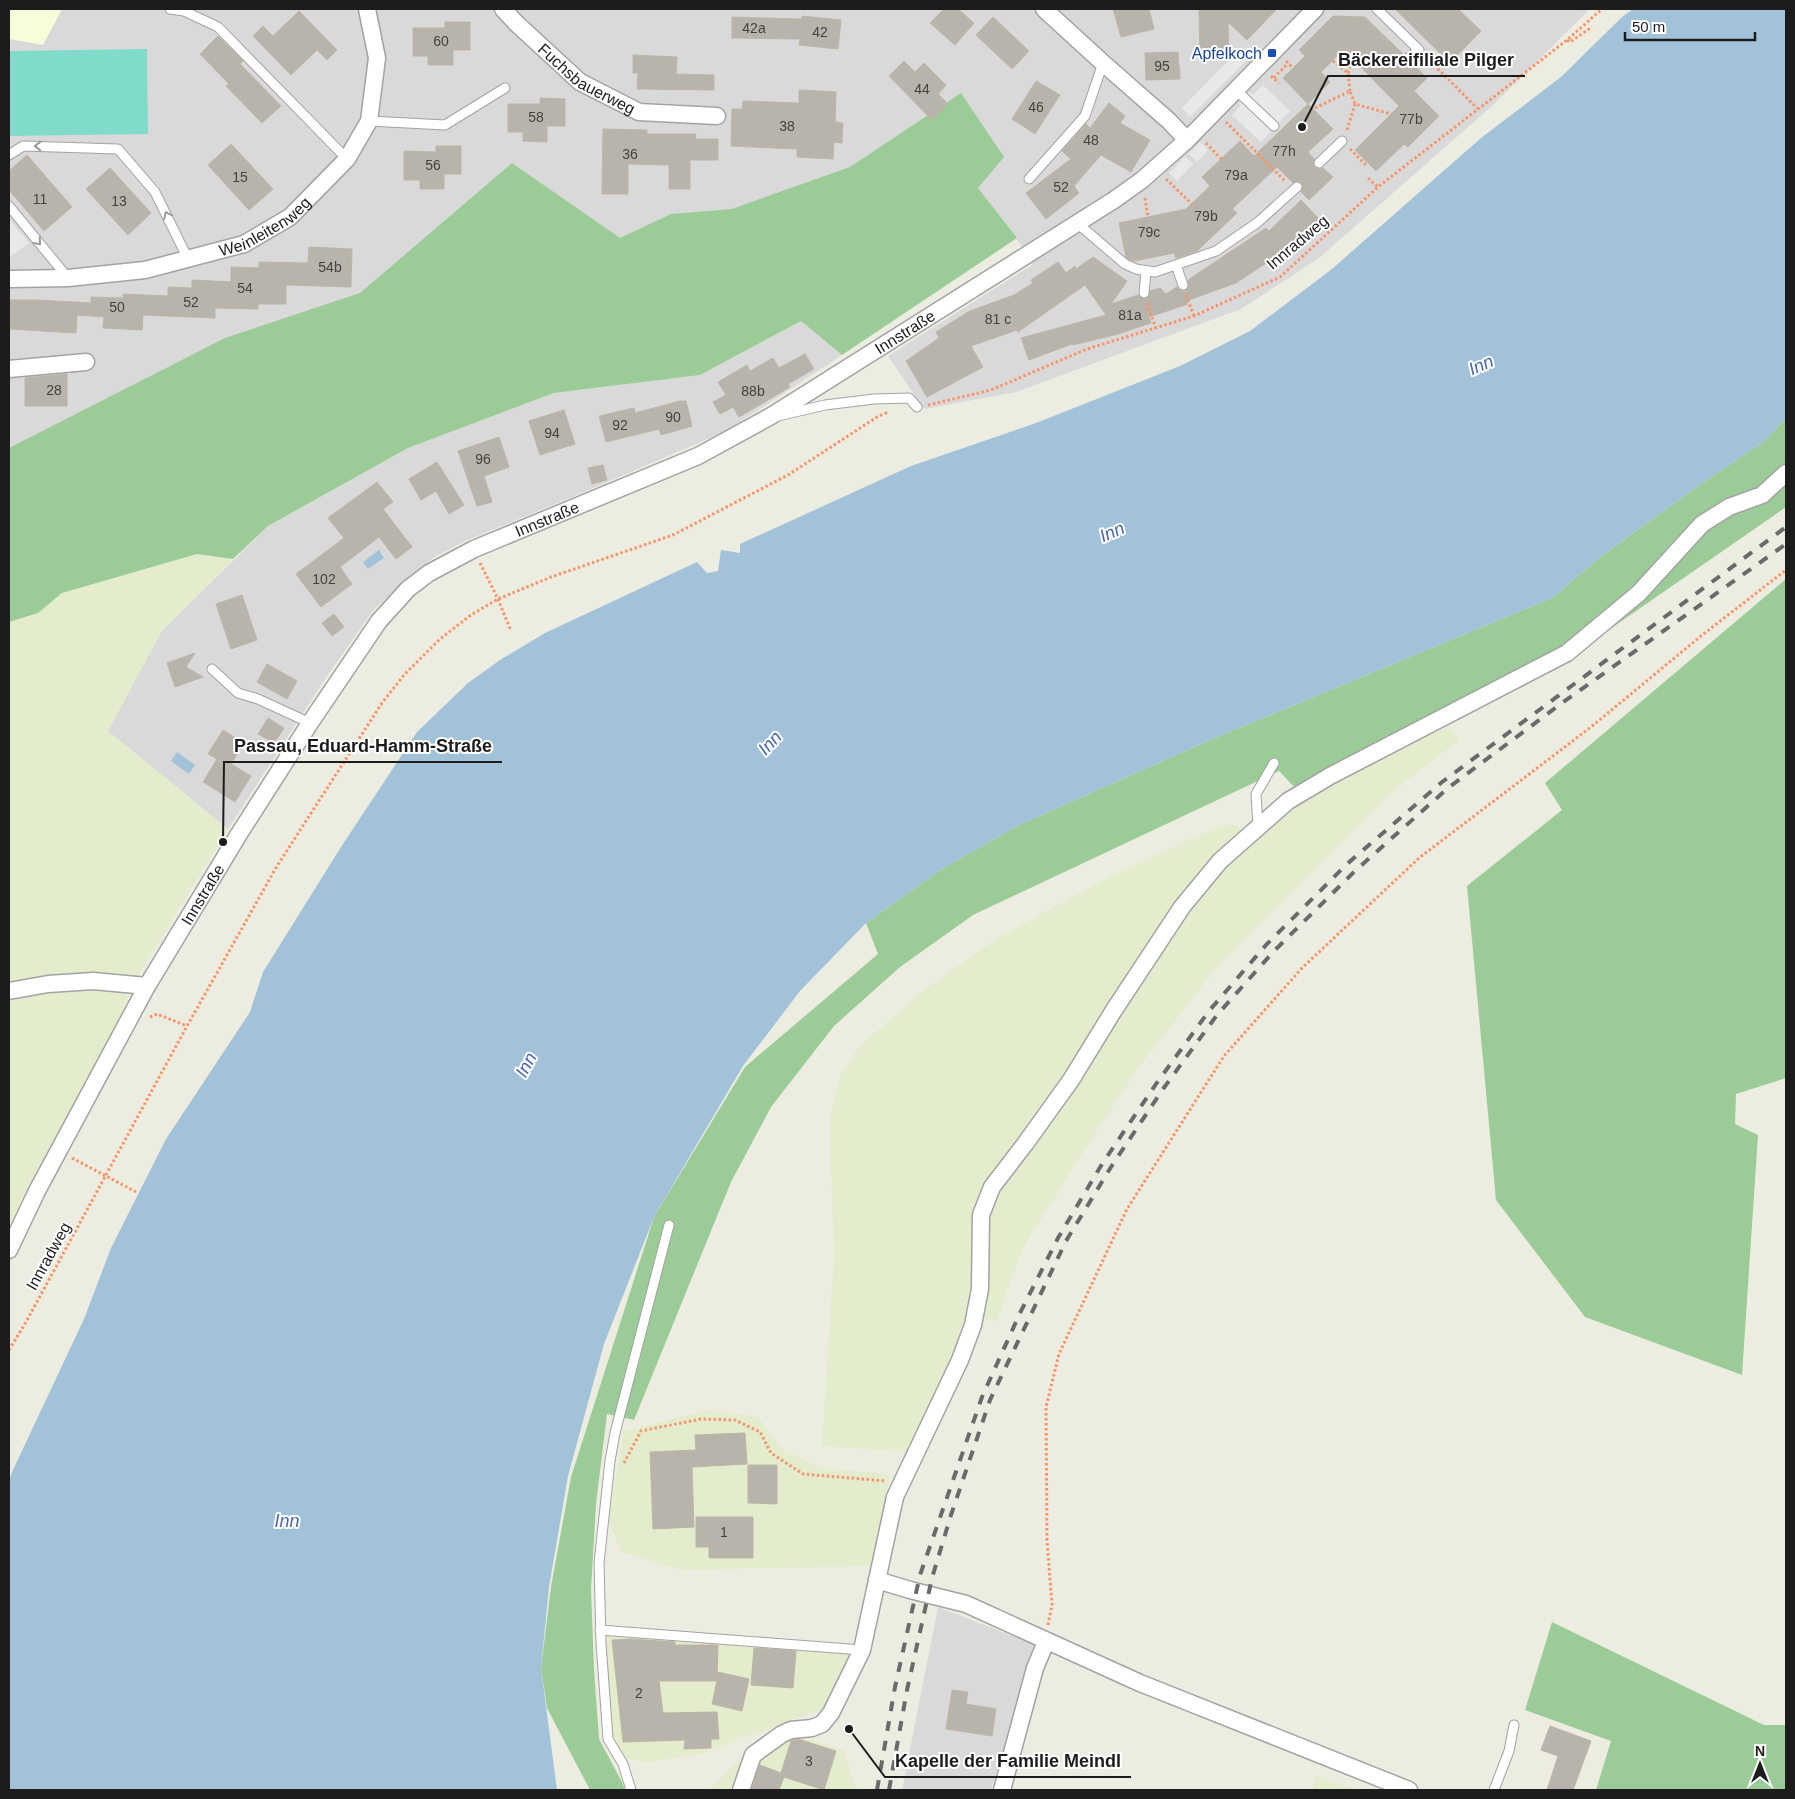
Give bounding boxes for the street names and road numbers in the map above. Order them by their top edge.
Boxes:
street label: Fuchsbauerweg [535,40,638,118]
street label: Weinleitenweg [217,194,314,259]
street label: Innradweg [1263,212,1331,273]
street label: Innstraße [872,307,938,357]
street label: Innstraße [513,498,582,540]
street label: Innstraße [178,861,228,928]
street label: Innradweg [23,1219,74,1293]

